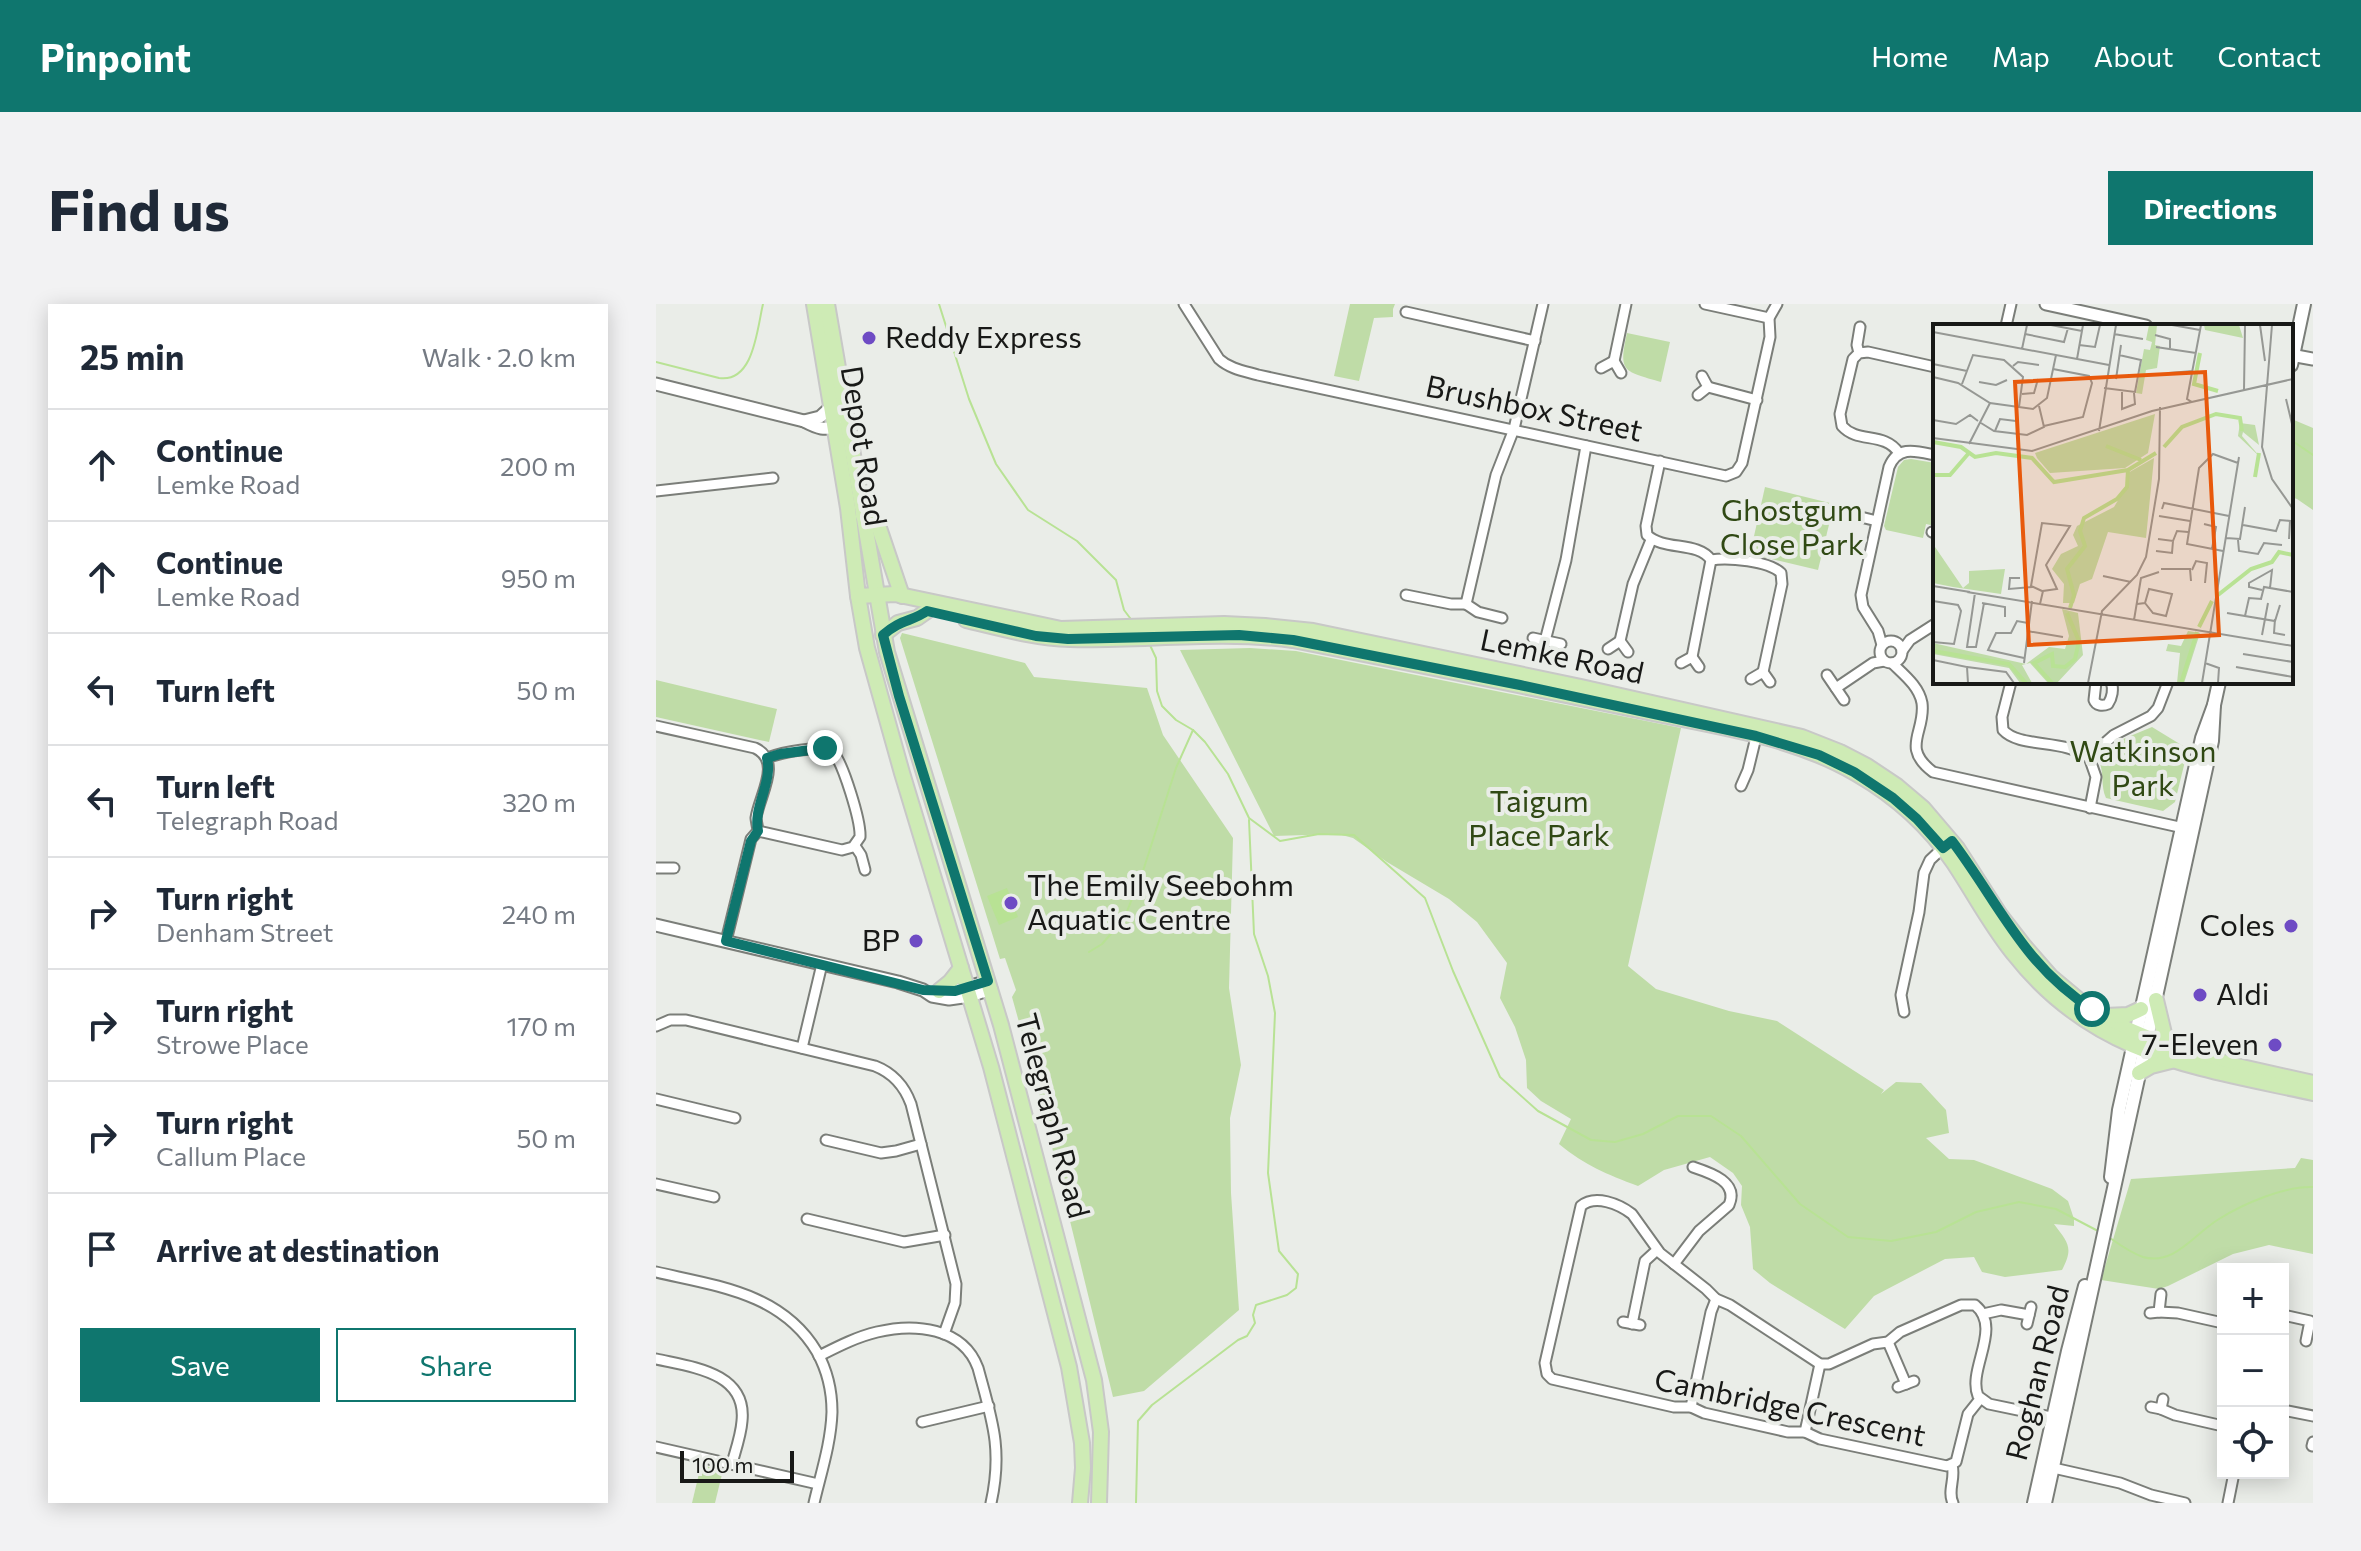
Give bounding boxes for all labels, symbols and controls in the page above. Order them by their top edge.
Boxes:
text: Pinpoint [40,33,191,80]
text: Home [1871,39,1948,73]
text: Map [1992,39,2050,73]
text: About [2094,39,2174,73]
text: Contact [2218,39,2321,73]
button: Directions [2108,171,2313,245]
text: Find us [48,174,230,243]
place label: Reddy Express [885,317,1082,354]
inset map [1933,324,2293,684]
marker: Reddy Express [860,329,878,347]
text: 25 min [80,335,184,377]
text: Walk · 2.0 km [422,341,576,372]
street label: Depot Road [835,363,896,528]
street label: Brushbox Street [1423,366,1646,448]
text: Continue [156,431,283,468]
icon: ahead [80,443,124,487]
text: 200 m [500,450,576,481]
text: Lemke Road [156,468,300,499]
park label: Ghostgum Close Park [1720,490,1864,561]
text: Continue [156,543,283,580]
icon: ahead [80,555,124,599]
text: 950 m [501,562,576,593]
text: Lemke Road [156,580,300,611]
street label: Lemke Road [1477,619,1648,690]
icon: left [80,667,124,711]
text: Turn left [156,671,275,708]
text: 50 m [516,674,576,705]
route end [807,730,843,766]
park label: Watkinson Park [2070,731,2216,802]
text: Turn left [156,767,275,804]
icon: left [80,779,124,823]
park label: Taigum Place Park [1468,781,1610,852]
text: 320 m [502,786,576,817]
text: Telegraph Road [156,804,338,835]
place label: The Emily Seebohm Aquatic Centre [1027,865,1294,936]
text: Turn right [156,879,293,916]
icon: right [80,891,124,935]
marker: The Emily Seebohm Aquatic Centre [1002,894,1020,912]
text: 240 m [502,898,576,929]
place label: Coles [2199,905,2275,942]
text: Denham Street [156,916,333,947]
marker: Coles [2282,917,2300,935]
place label: BP [862,920,900,957]
marker: BP [907,932,925,950]
place label: Aldi [2216,974,2269,1011]
marker: Aldi [2191,986,2209,1004]
text: Turn right [156,991,293,1028]
route start [2074,991,2110,1027]
icon: right [80,1003,124,1047]
street label: Telegraph Road [1009,1009,1100,1222]
text: 170 m [507,1010,576,1041]
place label: 7-Eleven [2142,1024,2259,1061]
text: Strowe Place [156,1028,309,1059]
marker: 7-Eleven [2266,1036,2284,1054]
text: Turn right [156,1103,293,1140]
icon: right [80,1115,124,1159]
text: 50 m [516,1122,576,1153]
text: Callum Place [156,1140,306,1171]
icon: arrive [80,1227,124,1271]
text: Arrive at destination [156,1231,440,1268]
map controls [2217,1263,2289,1479]
button: + [2217,1263,2289,1335]
street label: Roghan Road [1996,1281,2075,1464]
button: Save [80,1328,320,1402]
button: Share [336,1328,576,1402]
button: − [2217,1335,2289,1407]
street label: Cambridge Crescent [1652,1359,1930,1452]
button: locate [2217,1407,2289,1479]
scale bar [680,1447,794,1483]
text: 100 m [692,1451,754,1478]

